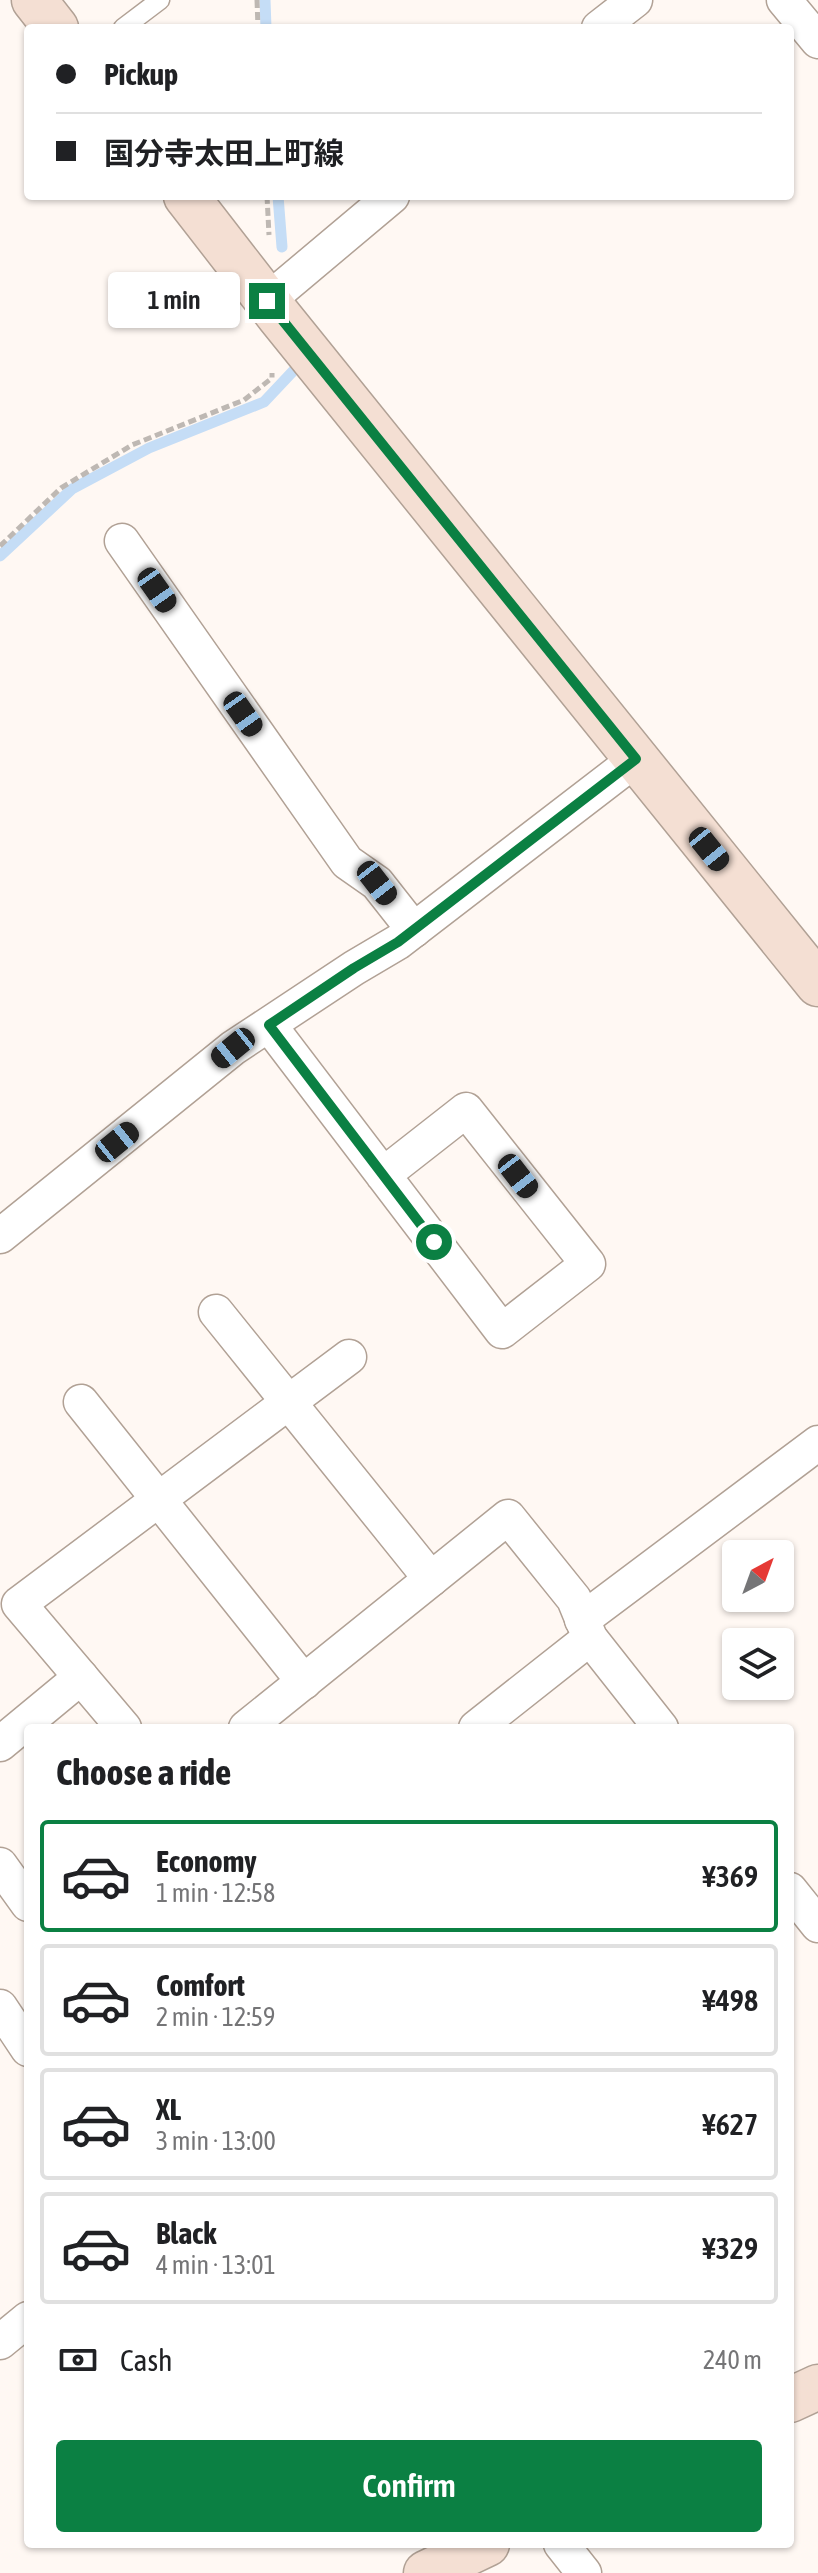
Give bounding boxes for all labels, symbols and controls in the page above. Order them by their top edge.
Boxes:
text: Pickup [104,57,178,91]
text: 国分寺太田上町線 [104,136,344,170]
callout: 1 min [107,273,239,329]
route end [249,283,285,319]
text: 1 min [147,285,201,315]
car [133,563,181,617]
car [219,687,267,741]
car [685,823,733,875]
car [353,857,401,909]
car [207,1024,259,1072]
car [91,1118,143,1166]
car [494,1150,542,1202]
route start [416,1224,452,1260]
north arrow [722,1540,794,1612]
map controls [722,1540,794,1700]
button: layers [722,1628,794,1700]
text: Choose a ride [56,1751,231,1793]
icon: car [60,1840,132,1912]
text: Economy [156,1844,257,1878]
text: ¥369 [702,1859,758,1893]
text: 1 min · 12:58 [156,1878,275,1908]
icon: car [60,1964,132,2036]
text: Comfort [156,1968,245,2002]
text: ¥498 [702,1983,758,2017]
text: 2 min · 12:59 [156,2002,275,2032]
icon: car [60,2088,132,2160]
text: XL [156,2092,181,2126]
text: ¥627 [702,2107,758,2141]
text: 3 min · 13:00 [156,2126,276,2156]
icon: car [60,2212,132,2284]
text: Black [156,2216,216,2250]
text: ¥329 [702,2231,758,2265]
text: 4 min · 13:01 [156,2250,276,2280]
icon: cash [56,2338,100,2382]
text: Cash [120,2343,173,2377]
text: 240 m [703,2345,762,2375]
button: Confirm [56,2440,762,2532]

